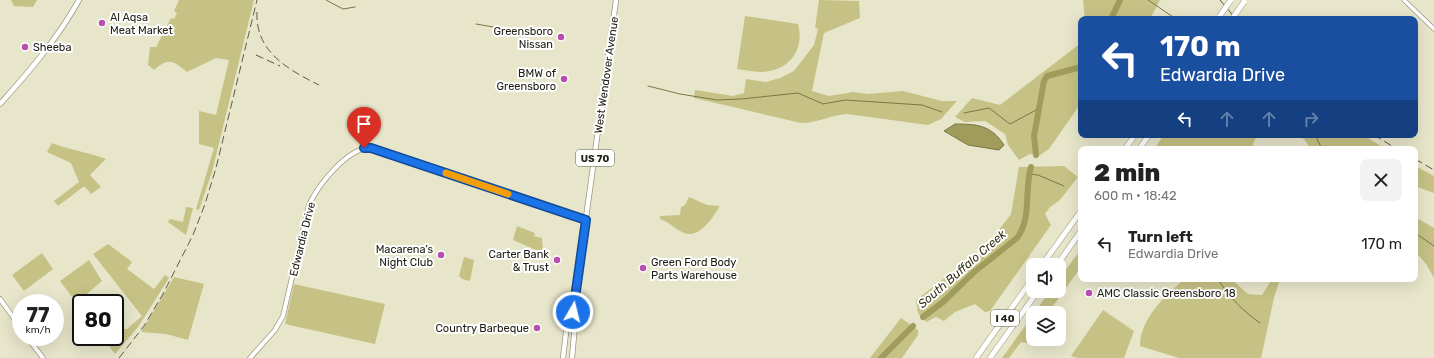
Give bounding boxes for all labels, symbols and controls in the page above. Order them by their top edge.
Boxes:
place label: Al Aqsa Meat Market [110,11,173,37]
street label: West Wendover Avenue [592,16,621,134]
marker: Al Aqsa Meat Market [97,18,107,28]
place label: Greensboro Nissan [494,25,553,51]
text: 170 m [1160,30,1241,63]
marker: Greensboro Nissan [556,32,566,42]
icon: left [1094,32,1146,84]
place label: Sheeba [33,41,71,54]
marker: Sheeba [20,42,30,52]
text: Edwardia Drive [1160,64,1285,86]
place label: BMW of Greensboro [497,67,557,93]
marker: BMW of Greensboro [559,74,569,84]
pin [347,107,381,148]
icon: left [1174,108,1196,130]
icon: ahead [1216,108,1238,130]
icon: ahead [1258,108,1280,130]
icon: right [1300,108,1322,130]
icon: arrive [353,113,375,135]
road number: US 70 [576,150,614,166]
text: 2 min [1094,159,1160,187]
button: close [1360,159,1402,201]
text: 600 m · 18:42 [1094,188,1177,203]
street label: Edwardia Drive [287,200,318,278]
water label: South Buffalo Creek [915,226,1009,311]
text: Turn left [1128,228,1193,246]
icon: left [1094,233,1116,255]
text: 170 m [1361,235,1402,253]
place label: Macarena’s Night Club [376,243,433,269]
text: Edwardia Drive [1128,246,1218,261]
place label: Carter Bank & Trust [489,248,550,274]
marker: Macarena’s Night Club [436,250,446,260]
marker: Carter Bank & Trust [552,255,562,265]
place label: Green Ford Body Parts Warehouse [651,256,737,282]
map controls [1026,258,1066,346]
button: sound [1026,258,1066,298]
marker: Green Ford Body Parts Warehouse [638,263,648,273]
place label: AMC Classic Greensboro 18 [1097,287,1236,300]
marker: AMC Classic Greensboro 18 [1084,288,1094,298]
position arrow [552,291,594,333]
speed limit sign: 80 [72,294,124,346]
text: 77 [27,303,49,327]
button: layers [1026,306,1066,346]
road number: I 40 [991,310,1019,326]
place label: Country Barbeque [436,322,529,335]
marker: Country Barbeque [532,323,542,333]
text: km/h [26,324,50,336]

